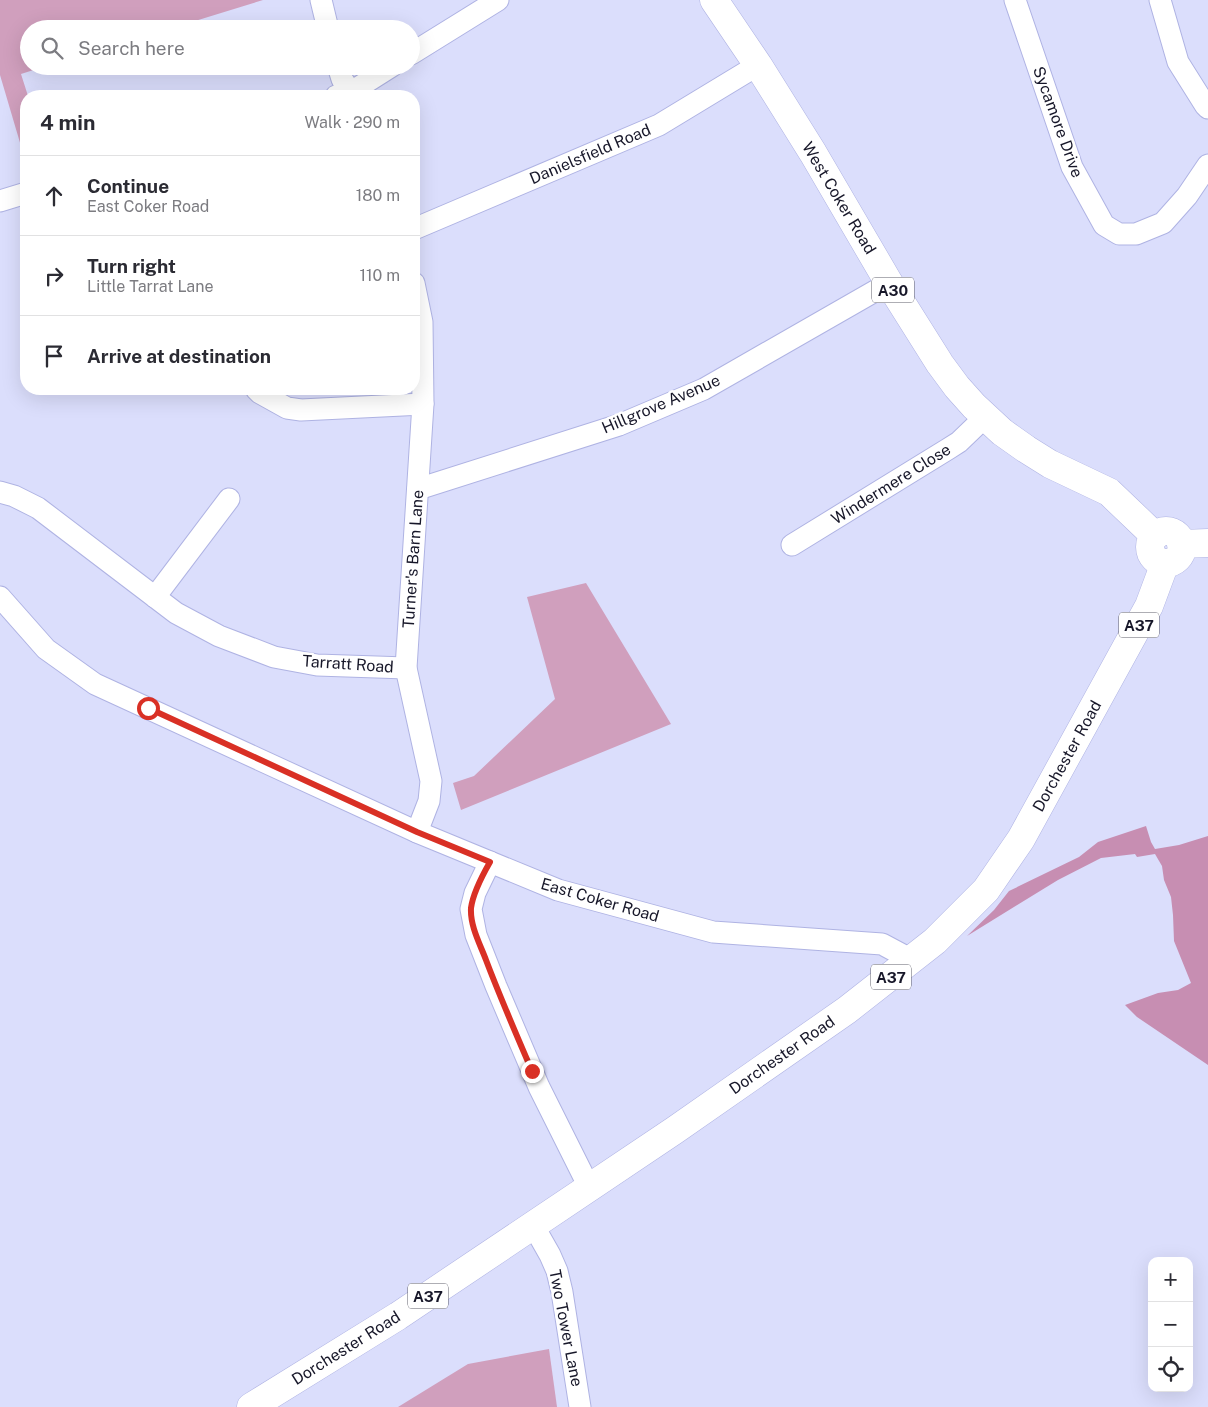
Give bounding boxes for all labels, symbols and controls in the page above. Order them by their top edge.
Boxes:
search box [20,20,420,75]
icon: search [38,34,66,62]
text: Search here [78,37,185,59]
street label: Sycamore Drive [1029,64,1087,180]
text: 4 min [40,110,95,135]
text: Walk · 290 m [305,113,400,132]
street label: Danielsfield Road [527,120,653,188]
street label: West Coker Road [798,139,880,257]
text: Continue [87,175,169,197]
icon: ahead [40,182,68,210]
text: 180 m [356,186,400,205]
text: East Coker Road [87,197,209,216]
text: Turn right [87,255,176,277]
icon: right [40,262,68,290]
text: 110 m [359,266,400,285]
text: Little Tarrat Lane [87,277,214,296]
road number: A30 [872,278,914,302]
icon: arrive [40,342,68,370]
text: Arrive at destination [87,345,271,367]
street label: Hillgrove Avenue [599,371,723,437]
street label: Windermere Close [828,440,954,528]
street label: Turner's Barn Lane [399,489,427,629]
road number: A37 [1119,612,1159,638]
street label: Tarratt Road [302,651,394,677]
route start [137,697,160,720]
street label: Dorchester Road [1029,697,1105,815]
street label: East Coker Road [539,874,661,926]
road number: A37 [871,964,911,990]
street label: Dorchester Road [726,1012,838,1098]
route end [521,1060,544,1083]
map controls [1148,1257,1193,1392]
button: + [1148,1257,1193,1302]
street label: Two Tower Lane [545,1268,587,1388]
road number: A37 [408,1284,448,1308]
button: − [1148,1302,1193,1347]
street label: Dorchester Road [288,1307,404,1389]
button: locate [1148,1347,1193,1392]

